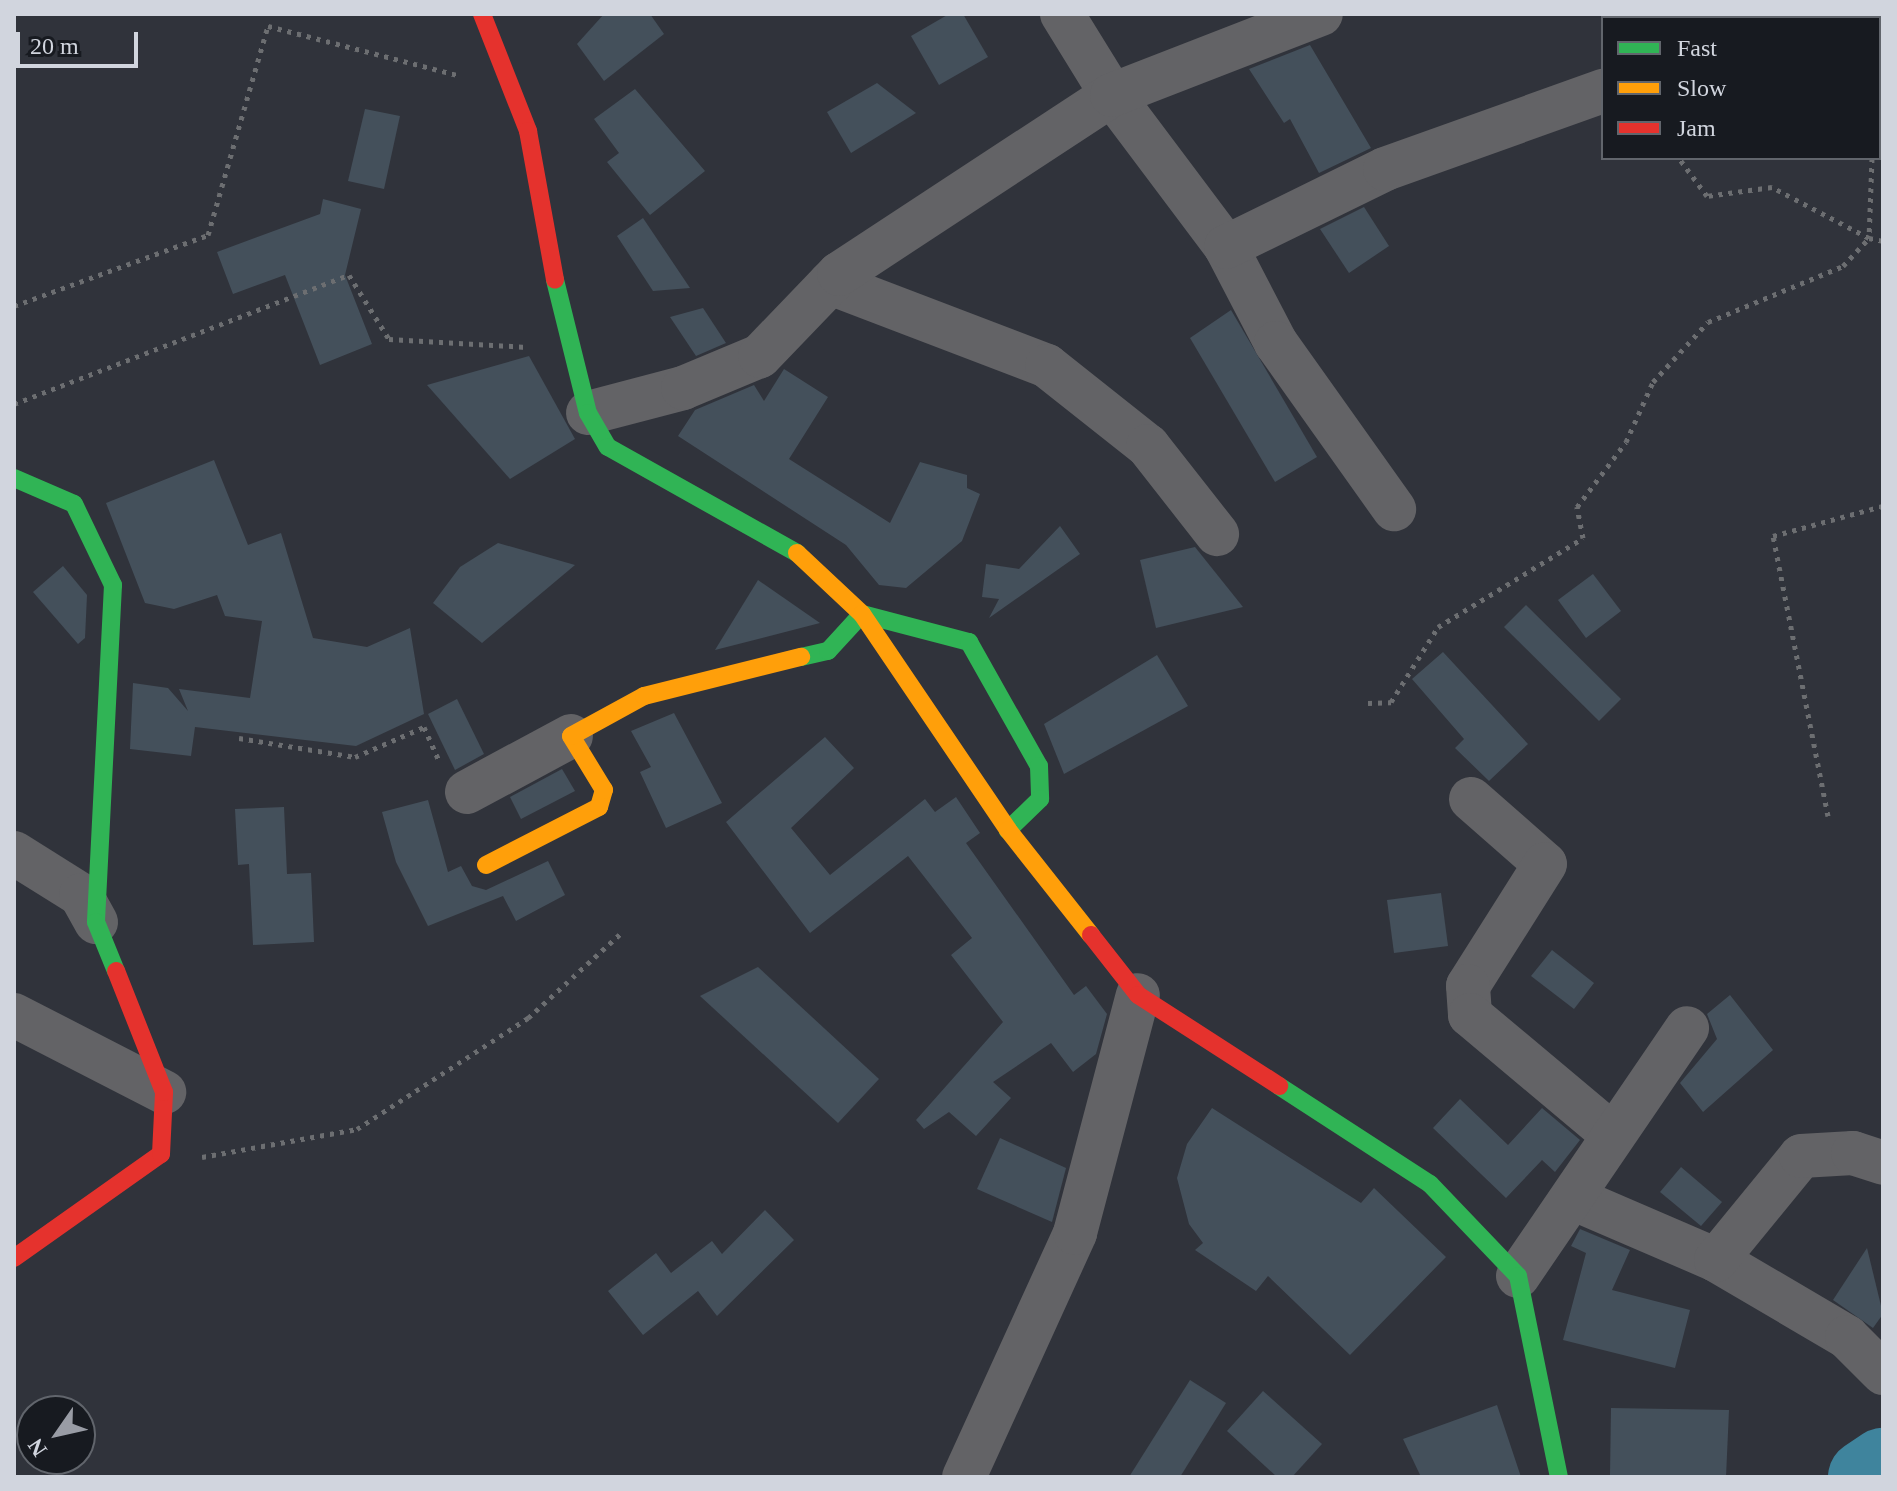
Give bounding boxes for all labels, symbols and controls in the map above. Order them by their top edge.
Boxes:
scale bar [20,16,142,66]
legend [1601,16,1881,160]
text: 20 m [30,33,79,59]
text: Fast [1677,35,1717,61]
text: Slow [1677,75,1726,101]
text: Jam [1677,115,1716,141]
north arrow [16,1395,96,1475]
text: N [23,1434,52,1461]

